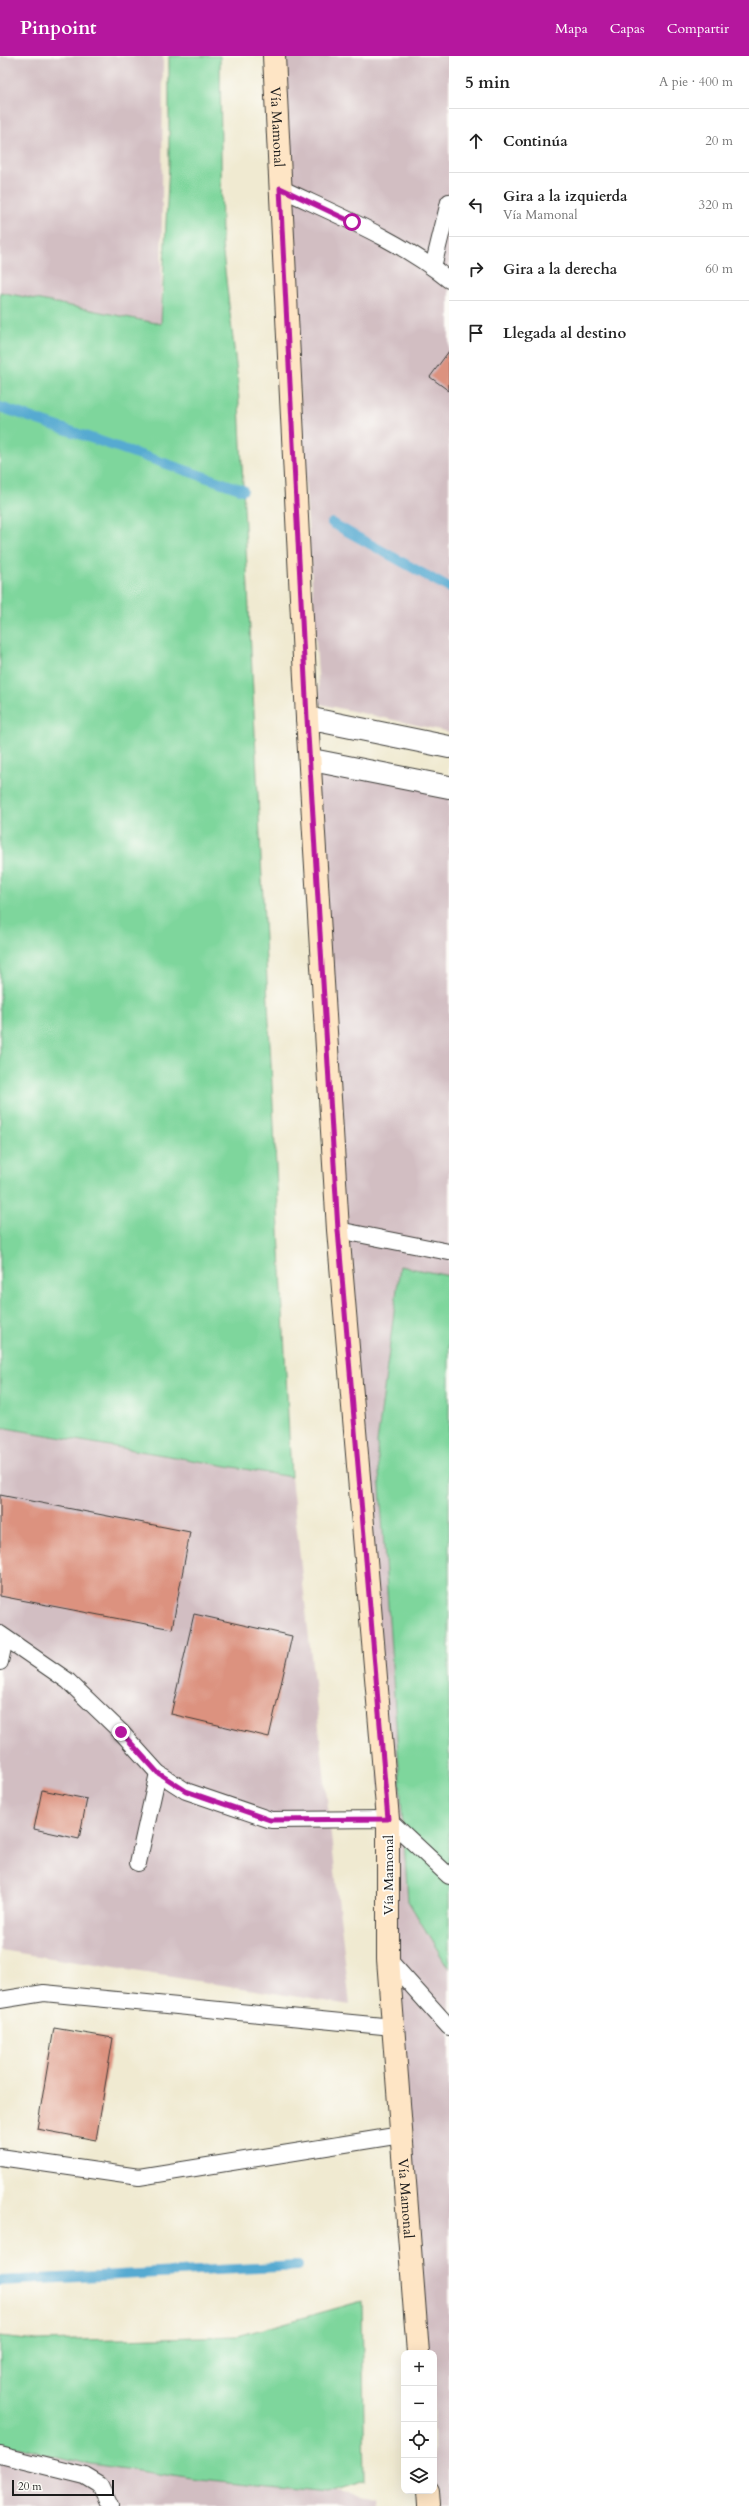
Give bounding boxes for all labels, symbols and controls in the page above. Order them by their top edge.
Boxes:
text: Pinpoint [20,15,97,41]
text: Mapa [555,19,588,38]
text: Capas [610,19,645,38]
text: Compartir [667,19,729,38]
text: 5 min [465,71,510,94]
text: A pie · 400 m [659,73,733,91]
street label: Vía Mamonal [266,86,289,168]
icon: ahead [465,130,487,152]
text: Continúa [503,131,568,151]
text: 20 m [705,132,733,150]
text: Gira a la izquierda [503,186,627,206]
icon: left [465,194,487,216]
text: 320 m [699,196,733,214]
text: Vía Mamonal [503,206,578,224]
route start [343,213,361,231]
icon: right [465,258,487,280]
text: Gira a la derecha [503,259,617,279]
text: 60 m [705,260,733,278]
icon: arrive [465,322,487,344]
text: Llegada al destino [503,323,626,343]
route end [112,1723,130,1741]
street label: Vía Mamonal [379,1834,398,1915]
street label: Vía Mamonal [394,2158,419,2240]
map controls [401,2350,437,2494]
button: + [401,2350,437,2386]
button: − [401,2386,437,2422]
button: locate [401,2422,437,2458]
button: layers [401,2458,437,2494]
scale bar [12,2478,114,2497]
text: 20 m [18,2479,42,2494]

